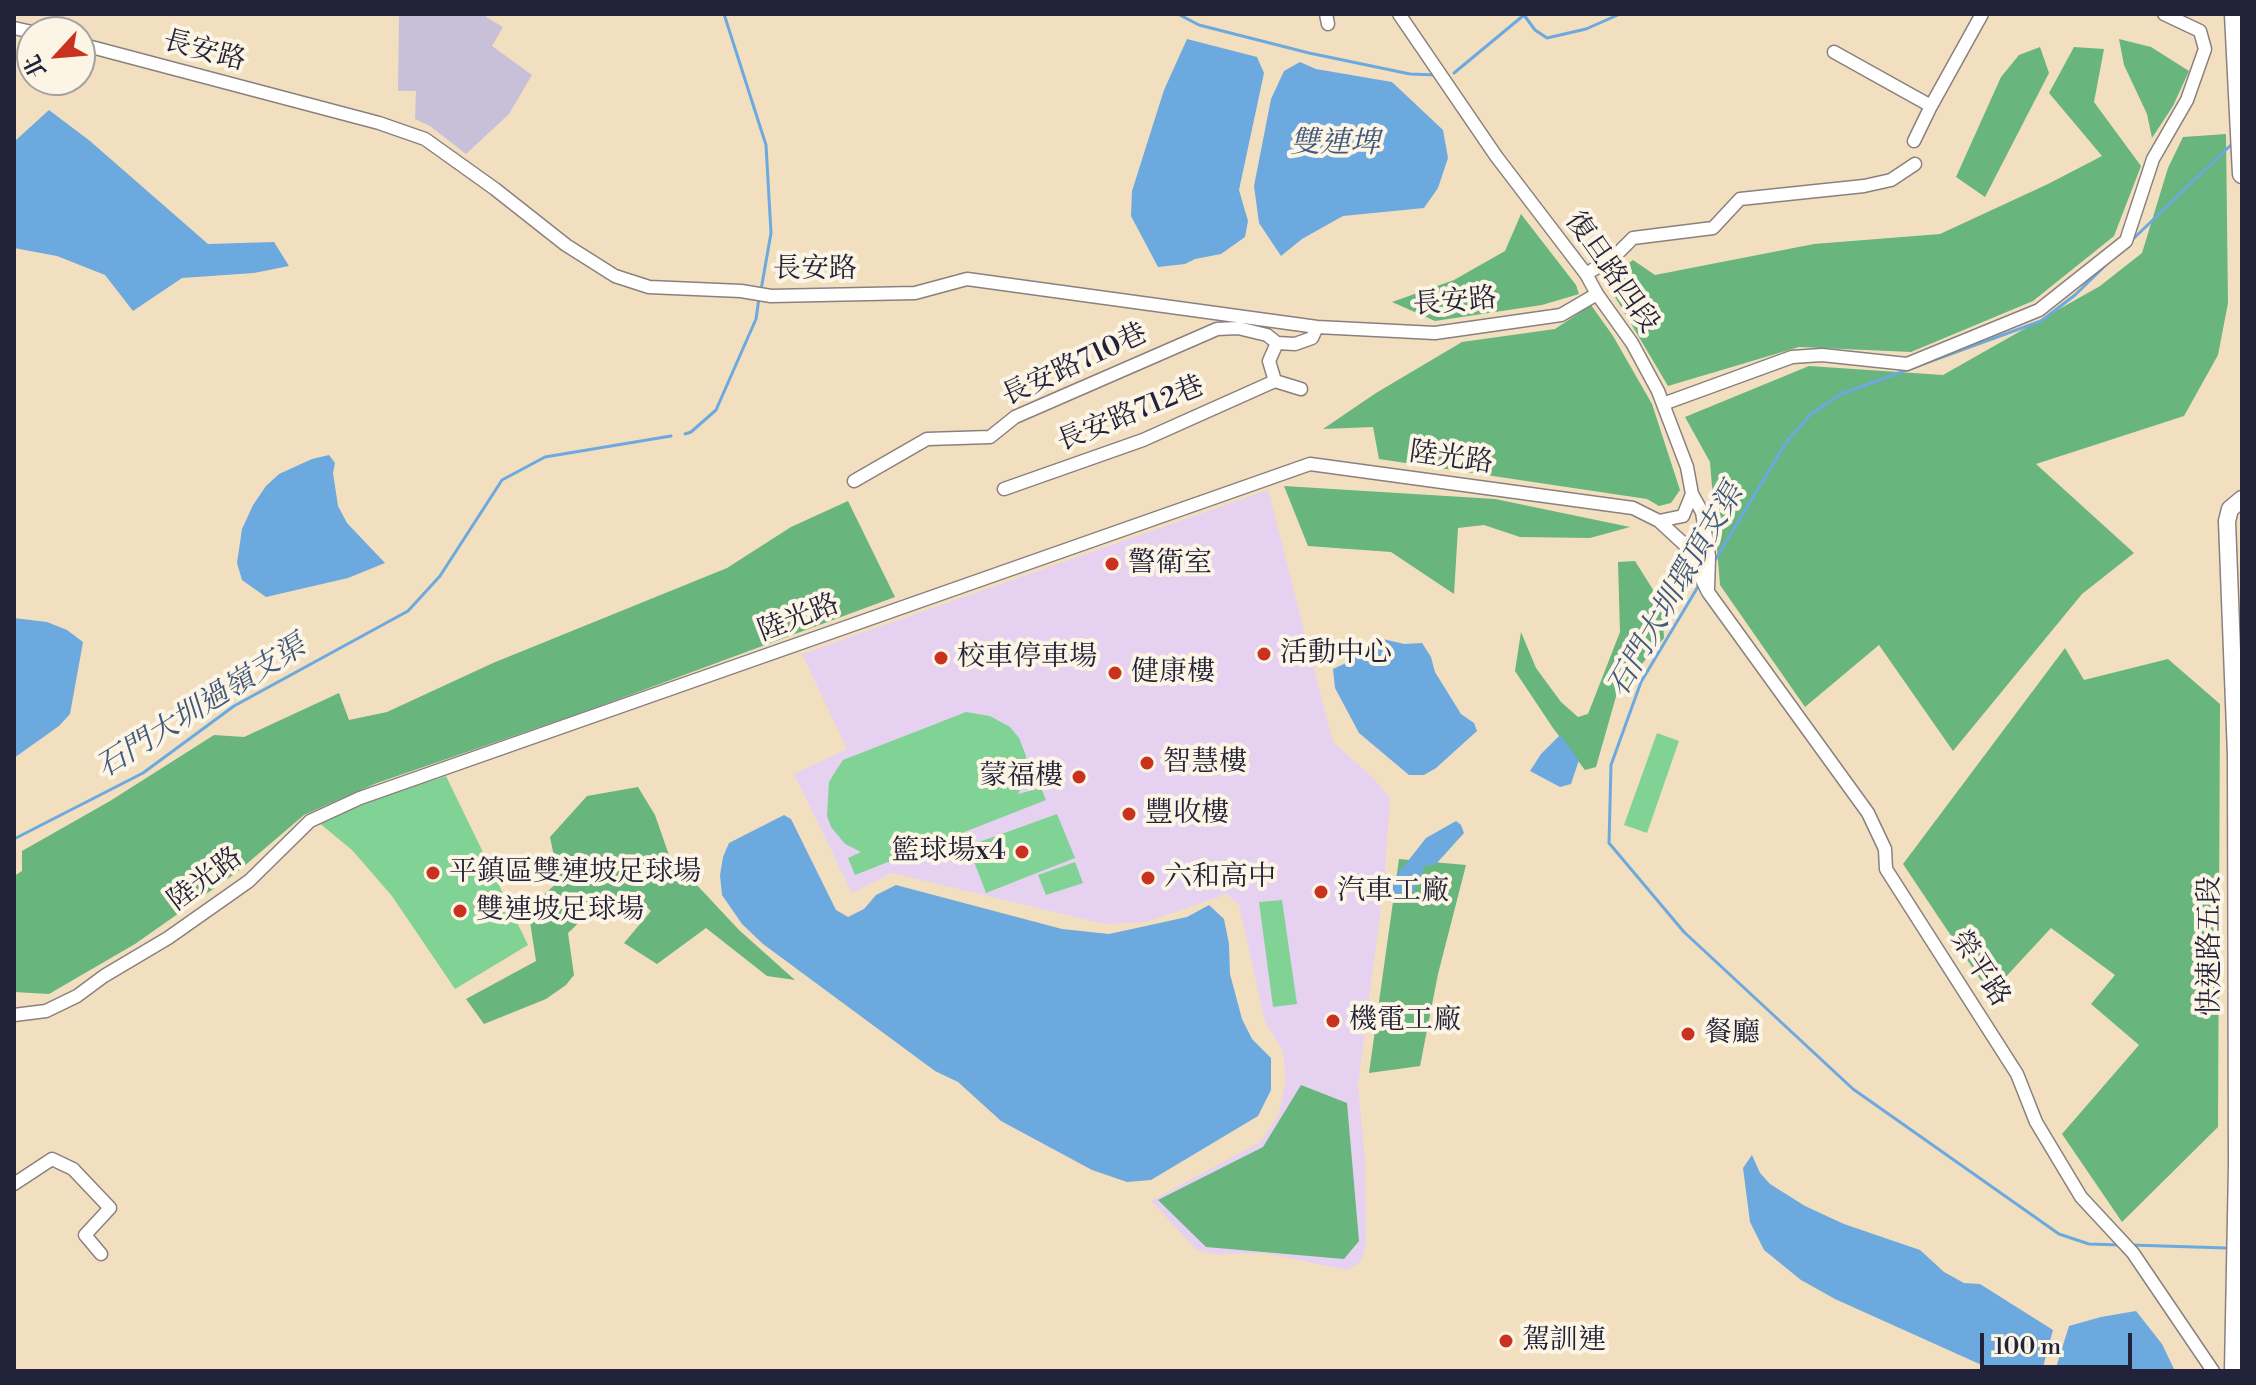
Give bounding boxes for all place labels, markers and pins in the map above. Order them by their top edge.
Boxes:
place label: 警衛室 [1128,547,1212,581]
marker: 警衛室 [1103,555,1121,573]
place label: 活動中心 [1280,637,1392,671]
place label: 校車停車場 [957,641,1097,675]
marker: 活動中心 [1255,645,1273,663]
marker: 校車停車場 [932,649,950,667]
place label: 健康樓 [1131,656,1215,690]
marker: 健康樓 [1106,664,1124,682]
place label: 智慧樓 [1163,746,1247,780]
marker: 智慧樓 [1138,754,1156,772]
place label: 蒙福樓 [979,760,1063,794]
marker: 蒙福樓 [1070,768,1088,786]
place label: 豐收樓 [1145,797,1229,831]
marker: 豐收樓 [1120,805,1138,823]
place label: 籃球場x4 [891,835,1006,869]
marker: 籃球場x4 [1013,843,1031,861]
place label: 平鎮區雙連坡足球場 [449,856,701,890]
place label: 六和高中 [1164,861,1276,895]
marker: 平鎮區雙連坡足球場 [424,864,442,882]
marker: 六和高中 [1139,869,1157,887]
place label: 汽車工廠 [1337,875,1449,909]
marker: 汽車工廠 [1312,883,1330,901]
place label: 雙連坡足球場 [476,894,644,928]
marker: 雙連坡足球場 [451,902,469,920]
place label: 機電工廠 [1349,1004,1461,1038]
marker: 機電工廠 [1324,1012,1342,1030]
place label: 餐廳 [1704,1017,1760,1051]
marker: 餐廳 [1679,1025,1697,1043]
place label: 駕訓連 [1522,1324,1606,1358]
marker: 駕訓連 [1497,1332,1515,1350]

